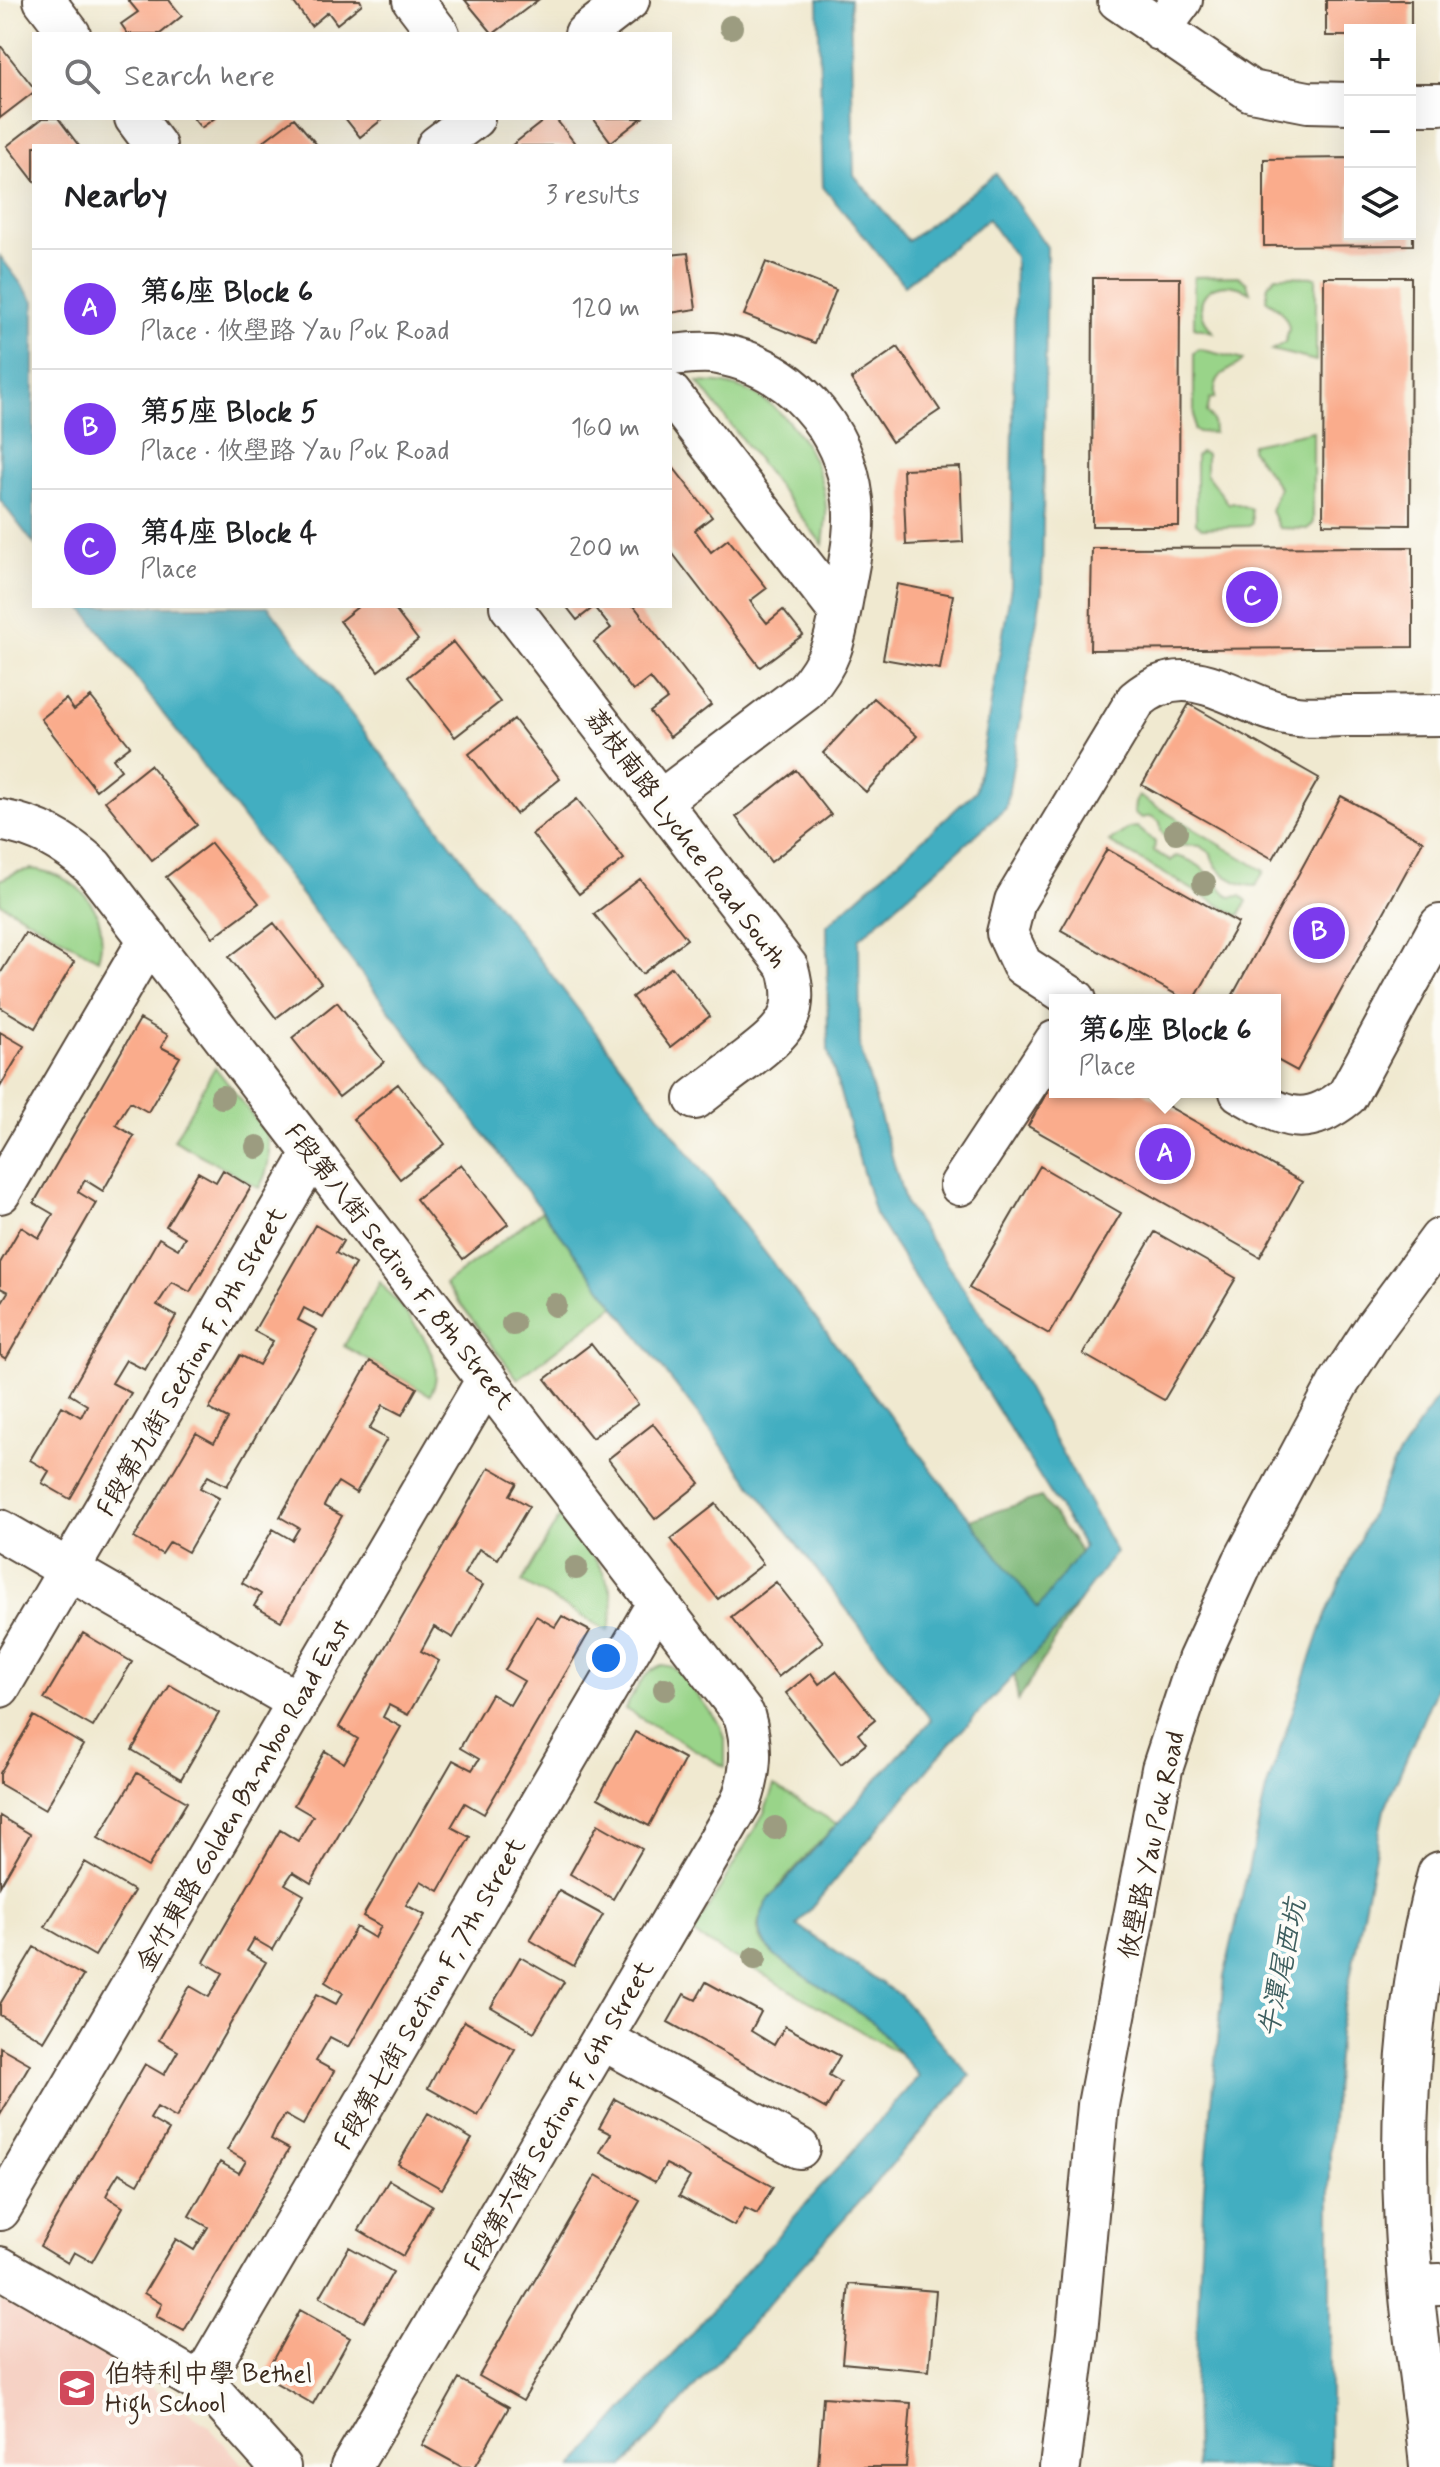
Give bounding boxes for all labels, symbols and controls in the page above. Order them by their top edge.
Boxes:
map controls [1344,24,1416,240]
button: + [1344,24,1416,96]
search box [32,32,672,120]
icon: search [60,54,104,98]
text: Search here [124,57,275,96]
button: − [1344,96,1416,168]
button: layers [1344,168,1416,240]
text: Nearby [64,174,168,219]
text: 3 results [546,179,640,213]
text: 第6座 Block 6 [140,273,313,312]
text: A [81,292,99,326]
text: 120 m [571,292,640,326]
text: Place · 攸壆路 Yau Pok Road [140,315,449,349]
text: 第5座 Block 5 [140,393,318,432]
text: B [82,412,98,446]
text: 160 m [571,412,640,446]
text: Place · 攸壆路 Yau Pok Road [140,435,449,469]
text: 第4座 Block 4 [140,514,317,553]
text: C [81,532,99,566]
text: 200 m [569,532,640,566]
text: Place [140,553,197,587]
pin: C [1226,567,1278,627]
street label: 荔枝南路 Lychee Road South [577,703,794,976]
pin: B [1293,903,1345,963]
popup [1049,994,1281,1098]
text: 第6座 Block 6 [1078,1011,1252,1050]
text: Place [1078,1050,1136,1084]
street label: F段第八街 Section F, 8th Street [276,1117,521,1417]
pin: A [1139,1124,1191,1184]
street label: F段第九街 Section F, 9th Street [90,1201,295,1523]
street label: 金竹東路 Golden Bamboo Road East [129,1613,360,1979]
your location [586,1638,626,1678]
street label: 攸壆路 Yau Pok Road [1112,1728,1194,1962]
street label: F段第七街 Section F, 7th Street [327,1832,534,2156]
water label: 牛潭尾西坑 [1251,1893,1317,2041]
street label: F段第六街 Section F, 6th Street [457,1955,663,2277]
place label: 伯特利中學 Bethel High School [105,2358,312,2425]
school or university icon: 伯特利中學 Bethel High School [56,2367,98,2409]

